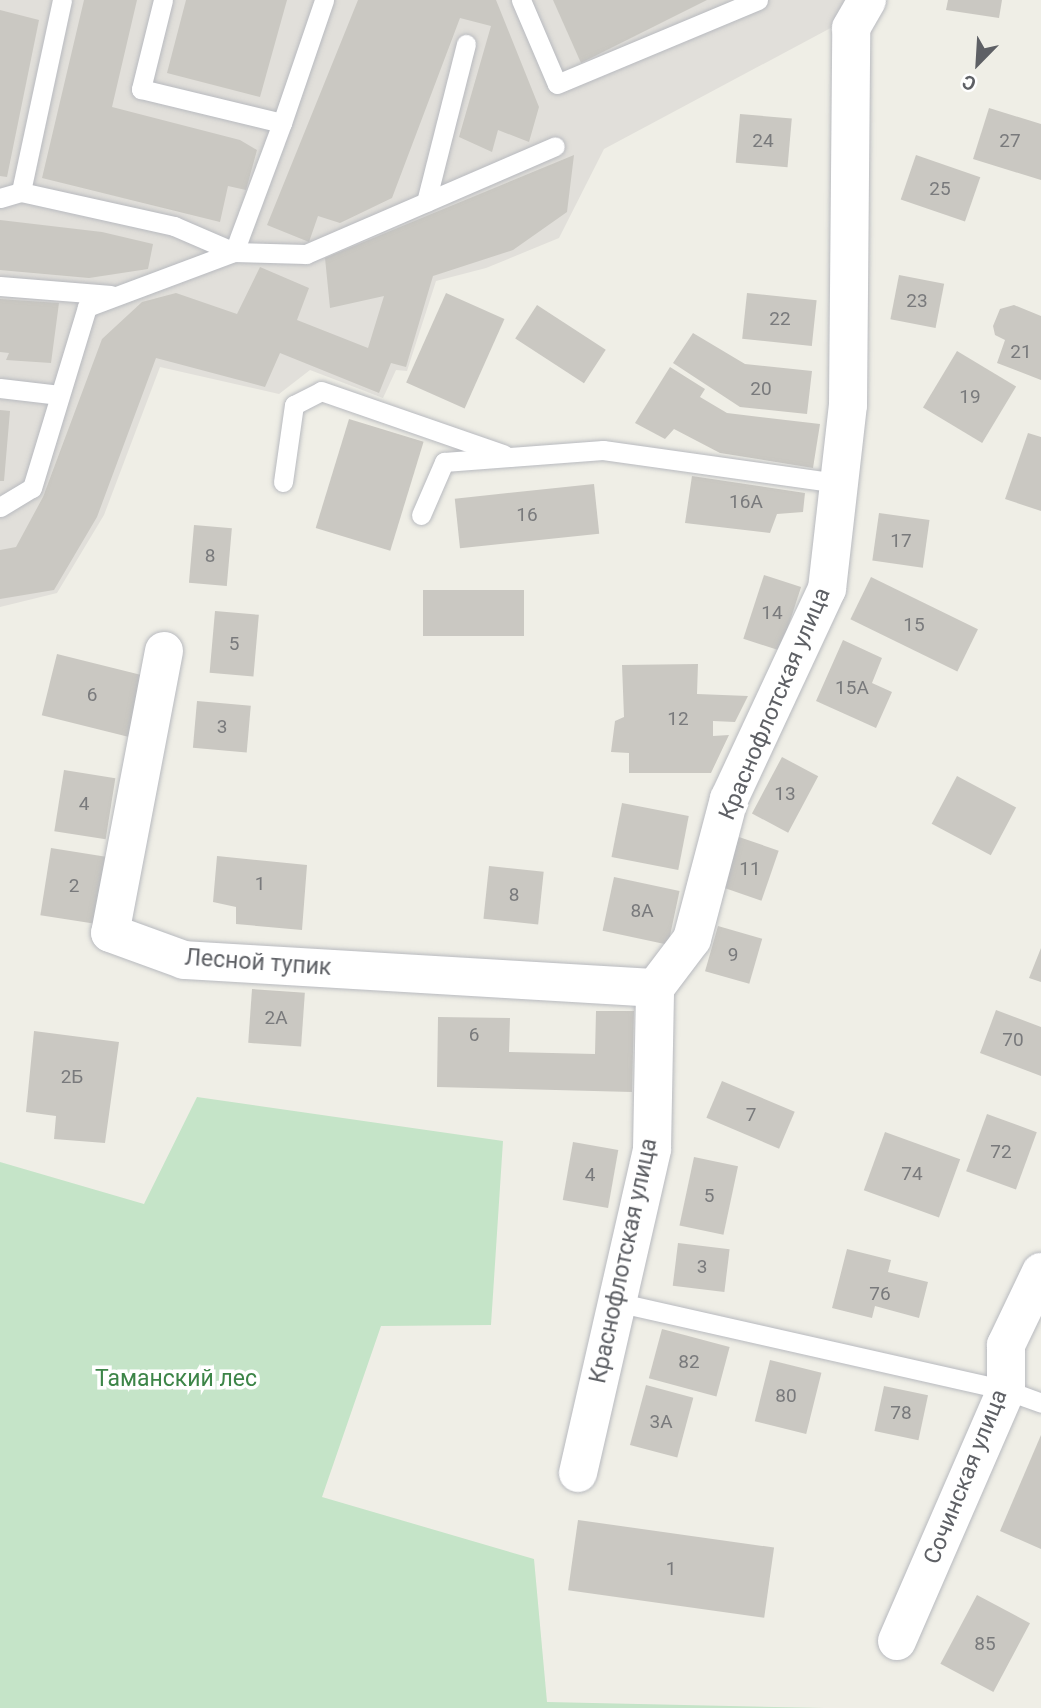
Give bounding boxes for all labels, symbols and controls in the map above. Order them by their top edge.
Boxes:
north arrow [943,28,1013,98]
text: С [959,70,980,96]
house number: 24 [752,130,774,152]
house number: 27 [999,130,1021,152]
house number: 25 [929,178,951,200]
house number: 23 [906,290,928,312]
house number: 22 [769,308,791,330]
house number: 21 [1010,341,1032,363]
house number: 20 [750,378,772,400]
house number: 19 [959,386,981,408]
house number: 16А [729,491,763,513]
house number: 16 [516,504,538,526]
house number: 17 [890,530,912,552]
house number: 8 [205,545,215,567]
street label: Краснофлотская улица [714,584,836,824]
house number: 14 [761,602,783,624]
house number: 15 [903,614,925,636]
house number: 5 [229,633,239,655]
house number: 15А [835,677,869,699]
house number: 6 [87,684,97,706]
house number: 12 [667,708,689,730]
house number: 3 [217,716,227,738]
house number: 13 [774,783,796,805]
house number: 4 [79,793,89,815]
house number: 11 [739,858,761,880]
house number: 1 [255,873,265,895]
house number: 2 [69,875,79,897]
house number: 8 [509,884,519,906]
house number: 8А [630,900,654,922]
street label: Лесной тупик [184,944,332,982]
house number: 9 [728,944,738,966]
house number: 2А [264,1007,288,1029]
house number: 6 [469,1024,479,1046]
house number: 70 [1002,1029,1024,1051]
house number: 2Б [61,1066,83,1088]
house number: 7 [746,1104,756,1126]
street label: Краснофлотская улица [585,1136,663,1386]
house number: 72 [990,1141,1012,1163]
house number: 74 [901,1163,923,1185]
house number: 4 [585,1164,595,1186]
house number: 5 [704,1185,714,1207]
house number: 3 [697,1256,707,1278]
house number: 76 [869,1283,891,1305]
house number: 82 [678,1351,700,1373]
park label: Таманский лес [95,1365,257,1393]
house number: 80 [775,1385,797,1407]
street label: Сочинская улица [918,1386,1014,1568]
house number: 78 [890,1402,912,1424]
house number: 3А [649,1411,673,1433]
house number: 1 [666,1558,676,1580]
house number: 85 [974,1633,996,1655]

